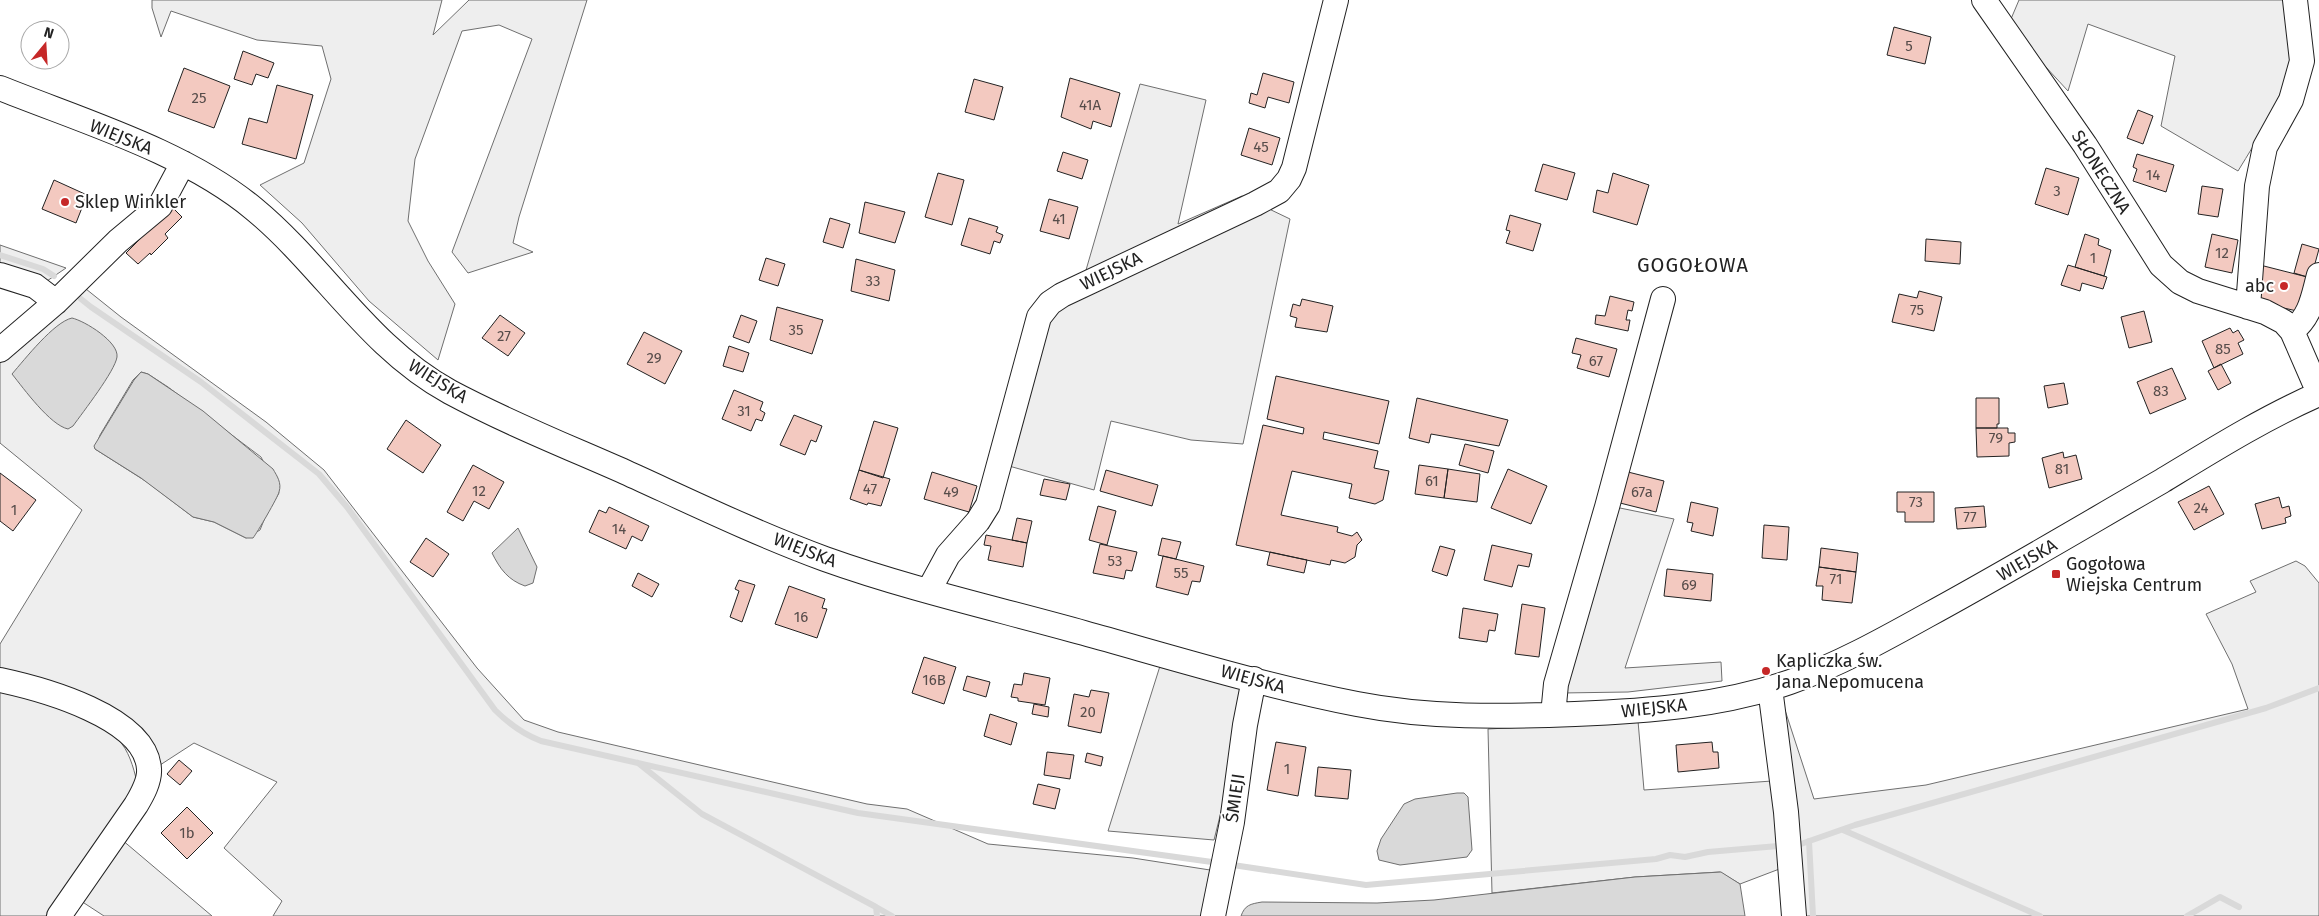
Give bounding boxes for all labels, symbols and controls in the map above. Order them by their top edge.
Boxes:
north arrow [20,20,70,70]
text: N [42,24,56,43]
house number: 5 [1905,37,1913,55]
house number: 25 [192,89,206,107]
house number: 41A [1079,96,1102,114]
street label: WIEJSKA [86,114,156,160]
street label: SŁONECZNA [2067,126,2136,218]
house number: 45 [1253,138,1269,156]
house number: 14 [2146,166,2160,184]
house number: 3 [2053,182,2061,200]
place label: Sklep Winkler [75,191,186,213]
marker: Sklep Winkler [59,196,71,208]
house number: 41 [1052,210,1066,228]
house number: 12 [2215,244,2229,262]
street label: WIEJSKA [1077,246,1146,295]
house number: 1 [2090,249,2096,267]
district label: GOGOŁOWA [1637,253,1749,277]
house number: 33 [866,272,880,290]
place label: abc [2245,275,2274,297]
marker: abc [2278,280,2290,292]
house number: 75 [1910,301,1924,319]
house number: 35 [788,321,804,339]
house number: 27 [497,327,511,345]
house number: 85 [2215,340,2231,358]
house number: 29 [646,349,662,367]
house number: 67 [1589,352,1603,370]
street label: WIEJSKA [404,354,472,408]
house number: 83 [2153,382,2169,400]
house number: 31 [737,402,751,420]
house number: 79 [1989,429,2003,447]
house number: 81 [2055,460,2069,478]
house number: 61 [1425,472,1439,490]
house number: 47 [863,480,877,498]
house number: 12 [472,482,486,500]
house number: 49 [943,483,959,501]
house number: 67a [1631,483,1653,501]
house number: 73 [1909,493,1923,511]
house number: 24 [2193,499,2209,517]
house number: 1 [11,501,17,519]
house number: 77 [1963,508,1977,526]
house number: 14 [612,520,626,538]
street label: WIEJSKA [770,528,840,572]
street label: WIEJSKA [1993,534,2062,586]
house number: 53 [1108,552,1122,570]
place label: Gogołowa Wiejska Centrum [2066,553,2202,596]
house number: 55 [1174,564,1188,582]
marker: Gogołowa Wiejska Centrum [2050,568,2062,580]
house number: 71 [1830,570,1842,588]
house number: 69 [1681,576,1697,594]
house number: 16 [794,608,808,626]
place label: Kapliczka św. Jana Nepomucena [1776,650,1924,693]
street label: WIEJSKA [1218,660,1288,698]
marker: Kapliczka św. Jana Nepomucena [1760,665,1772,677]
house number: 16B [922,671,946,689]
street label: WIEJSKA [1620,694,1689,722]
house number: 20 [1080,703,1096,721]
house number: 1 [1284,760,1290,778]
street label: ŚMIEJI [1221,772,1249,824]
house number: 1b [179,824,195,842]

